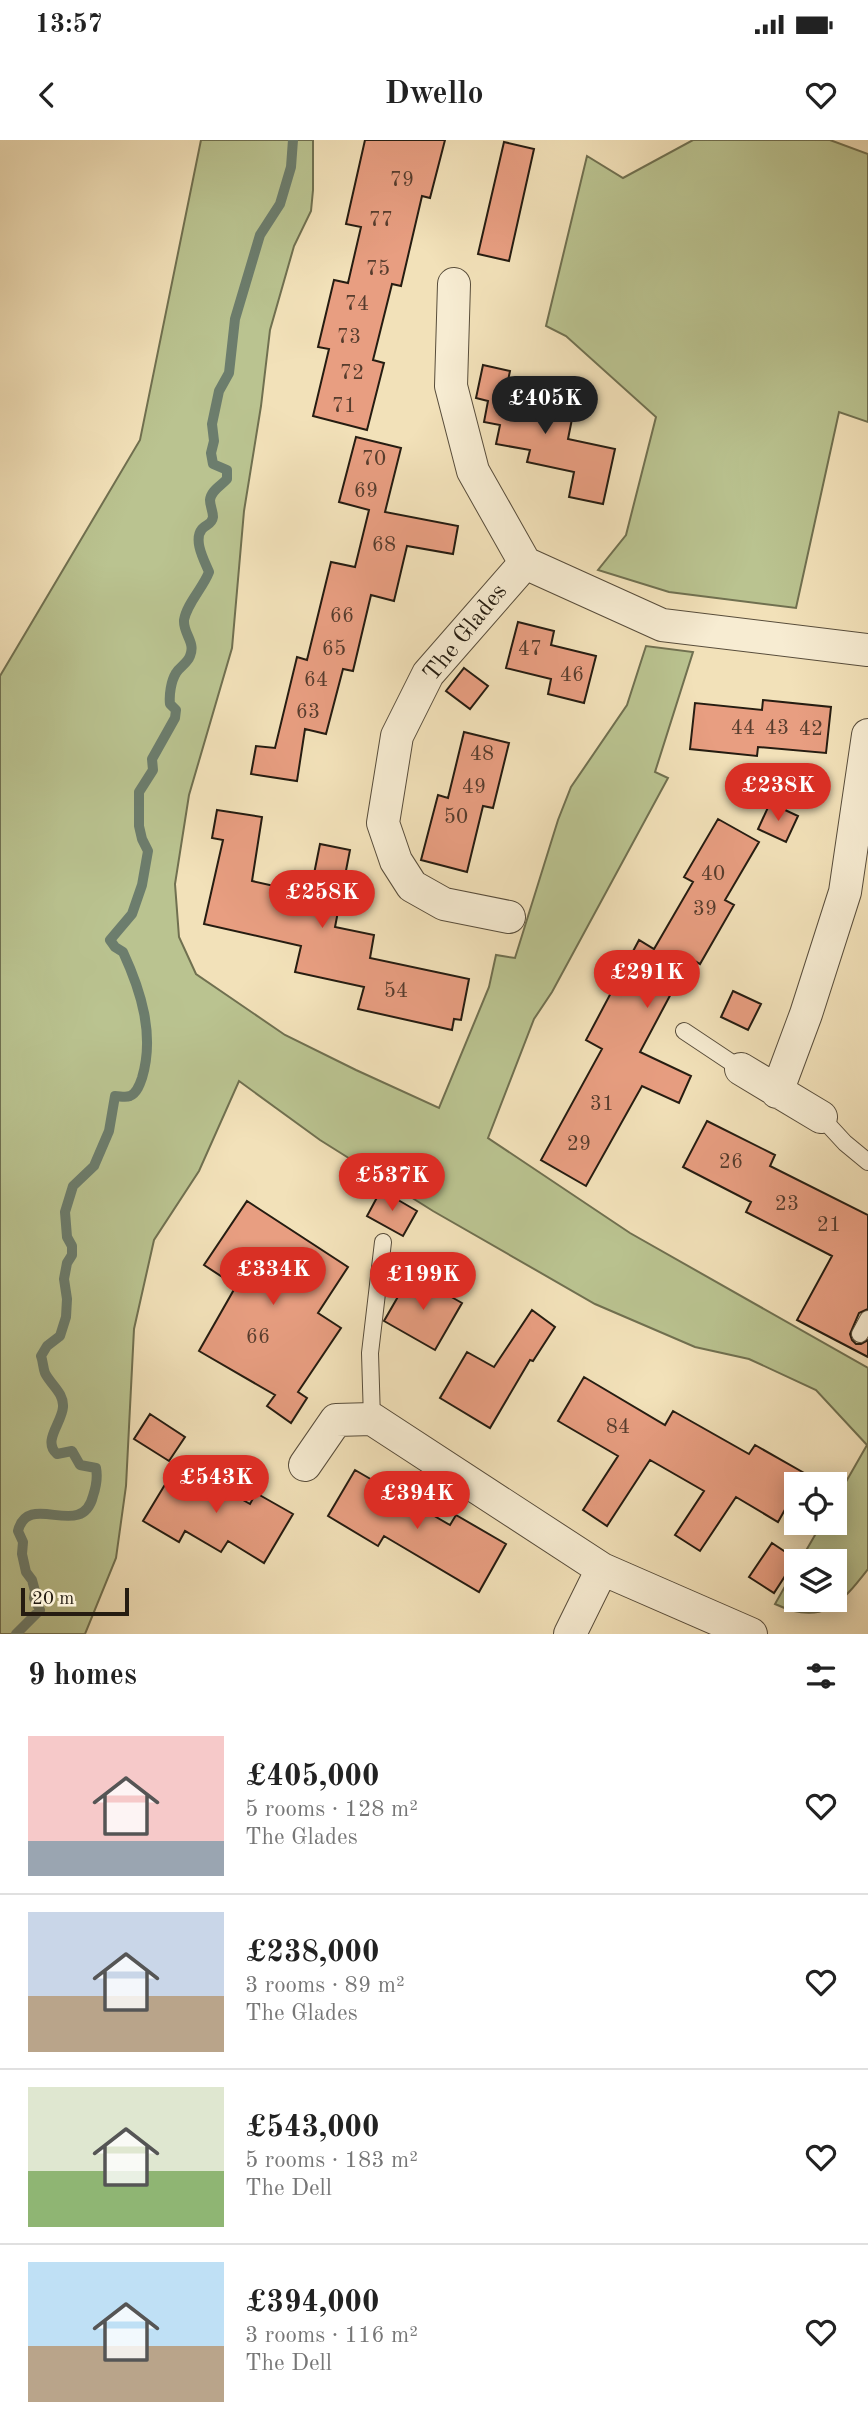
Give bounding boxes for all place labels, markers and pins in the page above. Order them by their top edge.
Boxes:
pin: £405K [496,376,594,436]
pin: £238K [729,764,827,823]
pin: £258K [273,870,371,930]
pin: £291K [598,950,696,1010]
pin: £537K [343,1154,441,1213]
pin: £334K [224,1248,322,1307]
pin: £199K [374,1252,472,1312]
pin: £543K [167,1456,265,1515]
pin: £394K [368,1472,466,1531]

